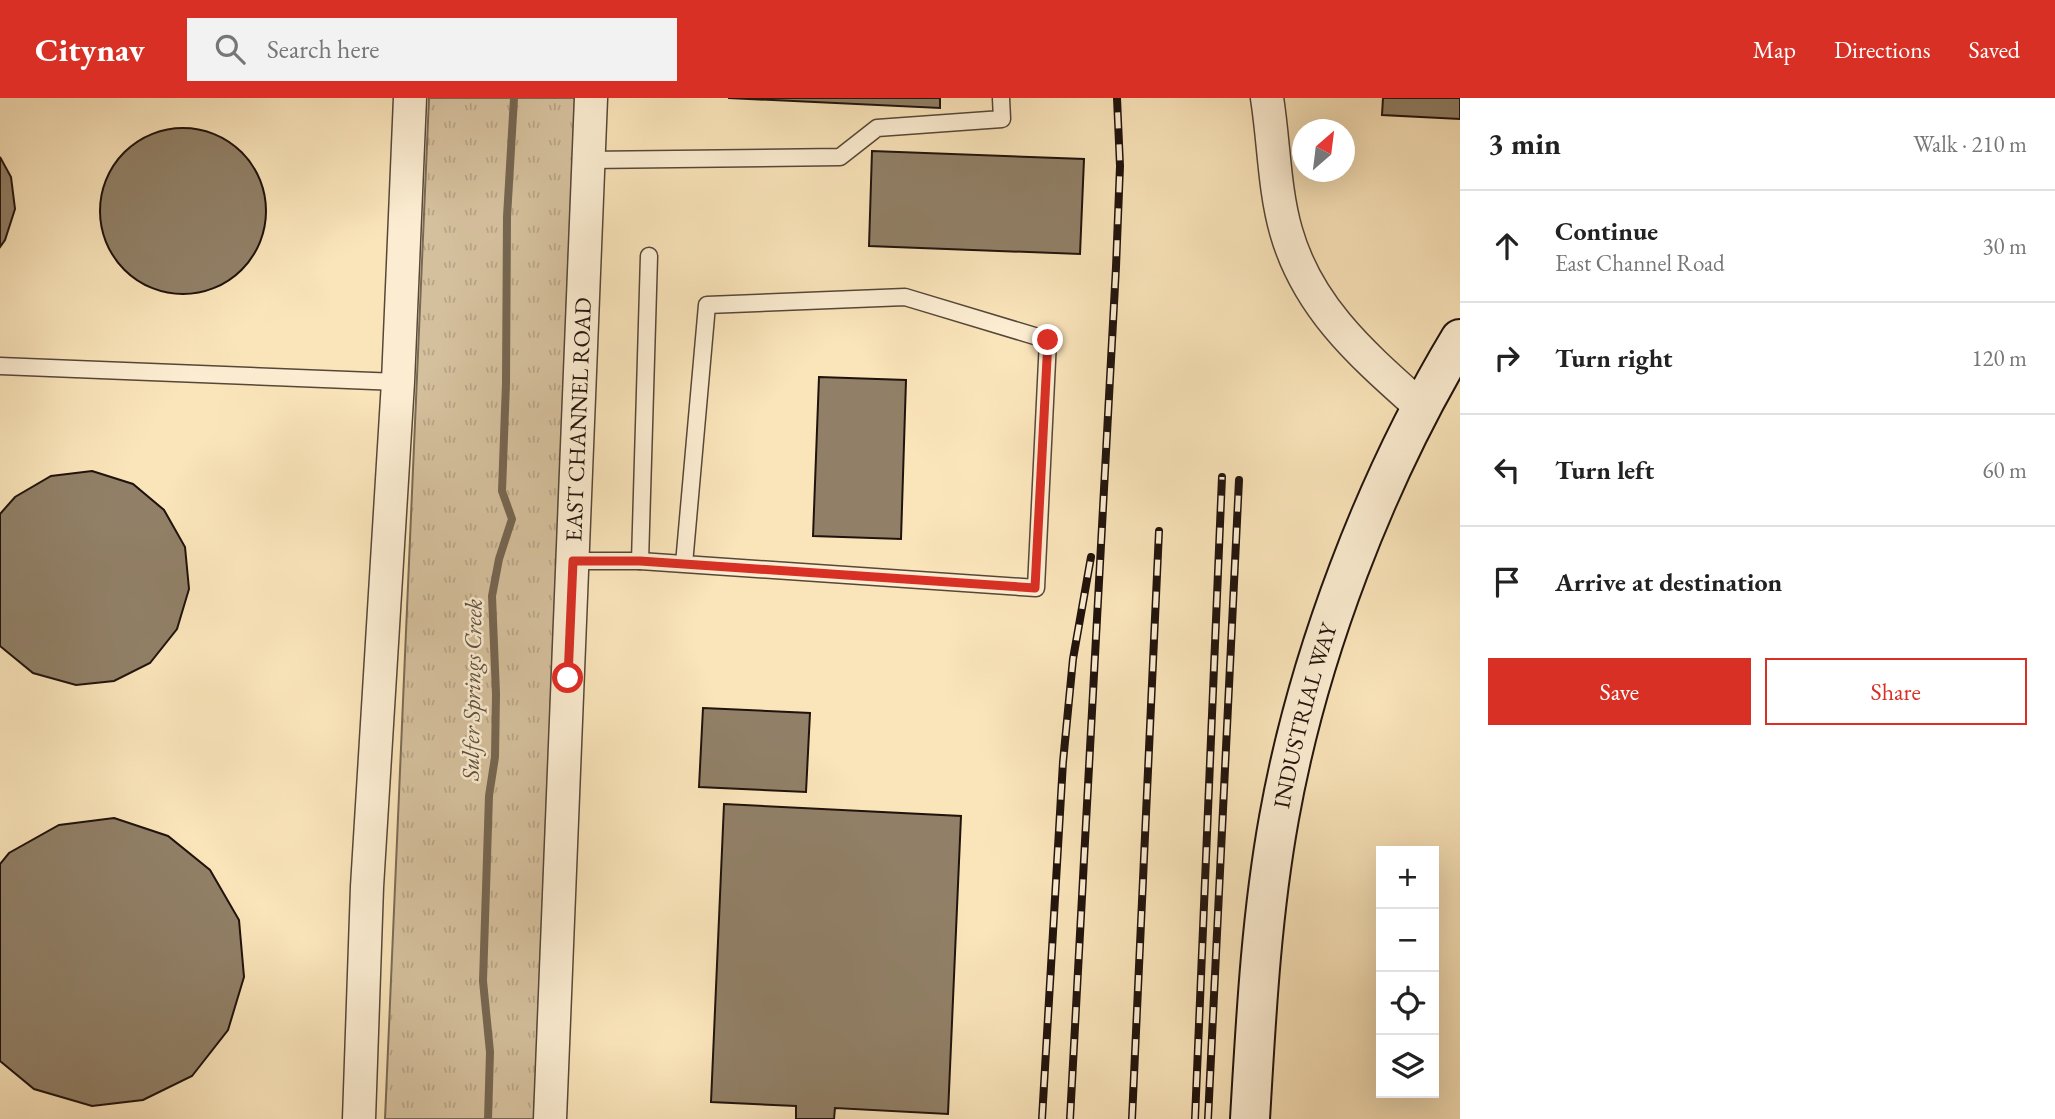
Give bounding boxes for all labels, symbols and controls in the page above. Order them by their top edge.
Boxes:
search box [187,18,677,81]
text: Citynav [35,28,145,71]
icon: search [211,30,249,68]
text: Search here [267,32,379,66]
text: Map [1753,34,1796,65]
text: Directions [1834,34,1931,65]
text: Saved [1969,34,2020,65]
north arrow [1292,119,1355,182]
text: 3 min [1488,124,1561,163]
text: Walk · 210 m [1913,129,2027,159]
text: Continue [1555,214,1658,248]
icon: ahead [1488,227,1526,265]
text: 30 m [1982,231,2027,261]
text: East Channel Road [1555,248,1725,278]
street label: EAST CHANNEL ROAD [558,297,598,542]
route end [1032,324,1063,355]
icon: right [1488,339,1526,377]
text: Turn right [1555,341,1673,375]
text: 120 m [1971,343,2027,373]
icon: left [1488,451,1526,489]
text: Turn left [1555,453,1654,487]
text: 60 m [1982,455,2027,485]
icon: arrive [1488,563,1526,601]
text: Arrive at destination [1555,565,1782,599]
water label: Sulfer Springs Creek [454,599,489,782]
street label: INDUSTRIAL WAY [1266,618,1344,811]
button: Save [1488,658,1751,725]
button: Share [1765,658,2027,725]
route start [552,662,583,693]
map controls [1376,846,1439,1098]
button: + [1376,846,1439,909]
button: − [1376,909,1439,972]
button: locate [1376,972,1439,1035]
button: layers [1376,1035,1439,1098]

